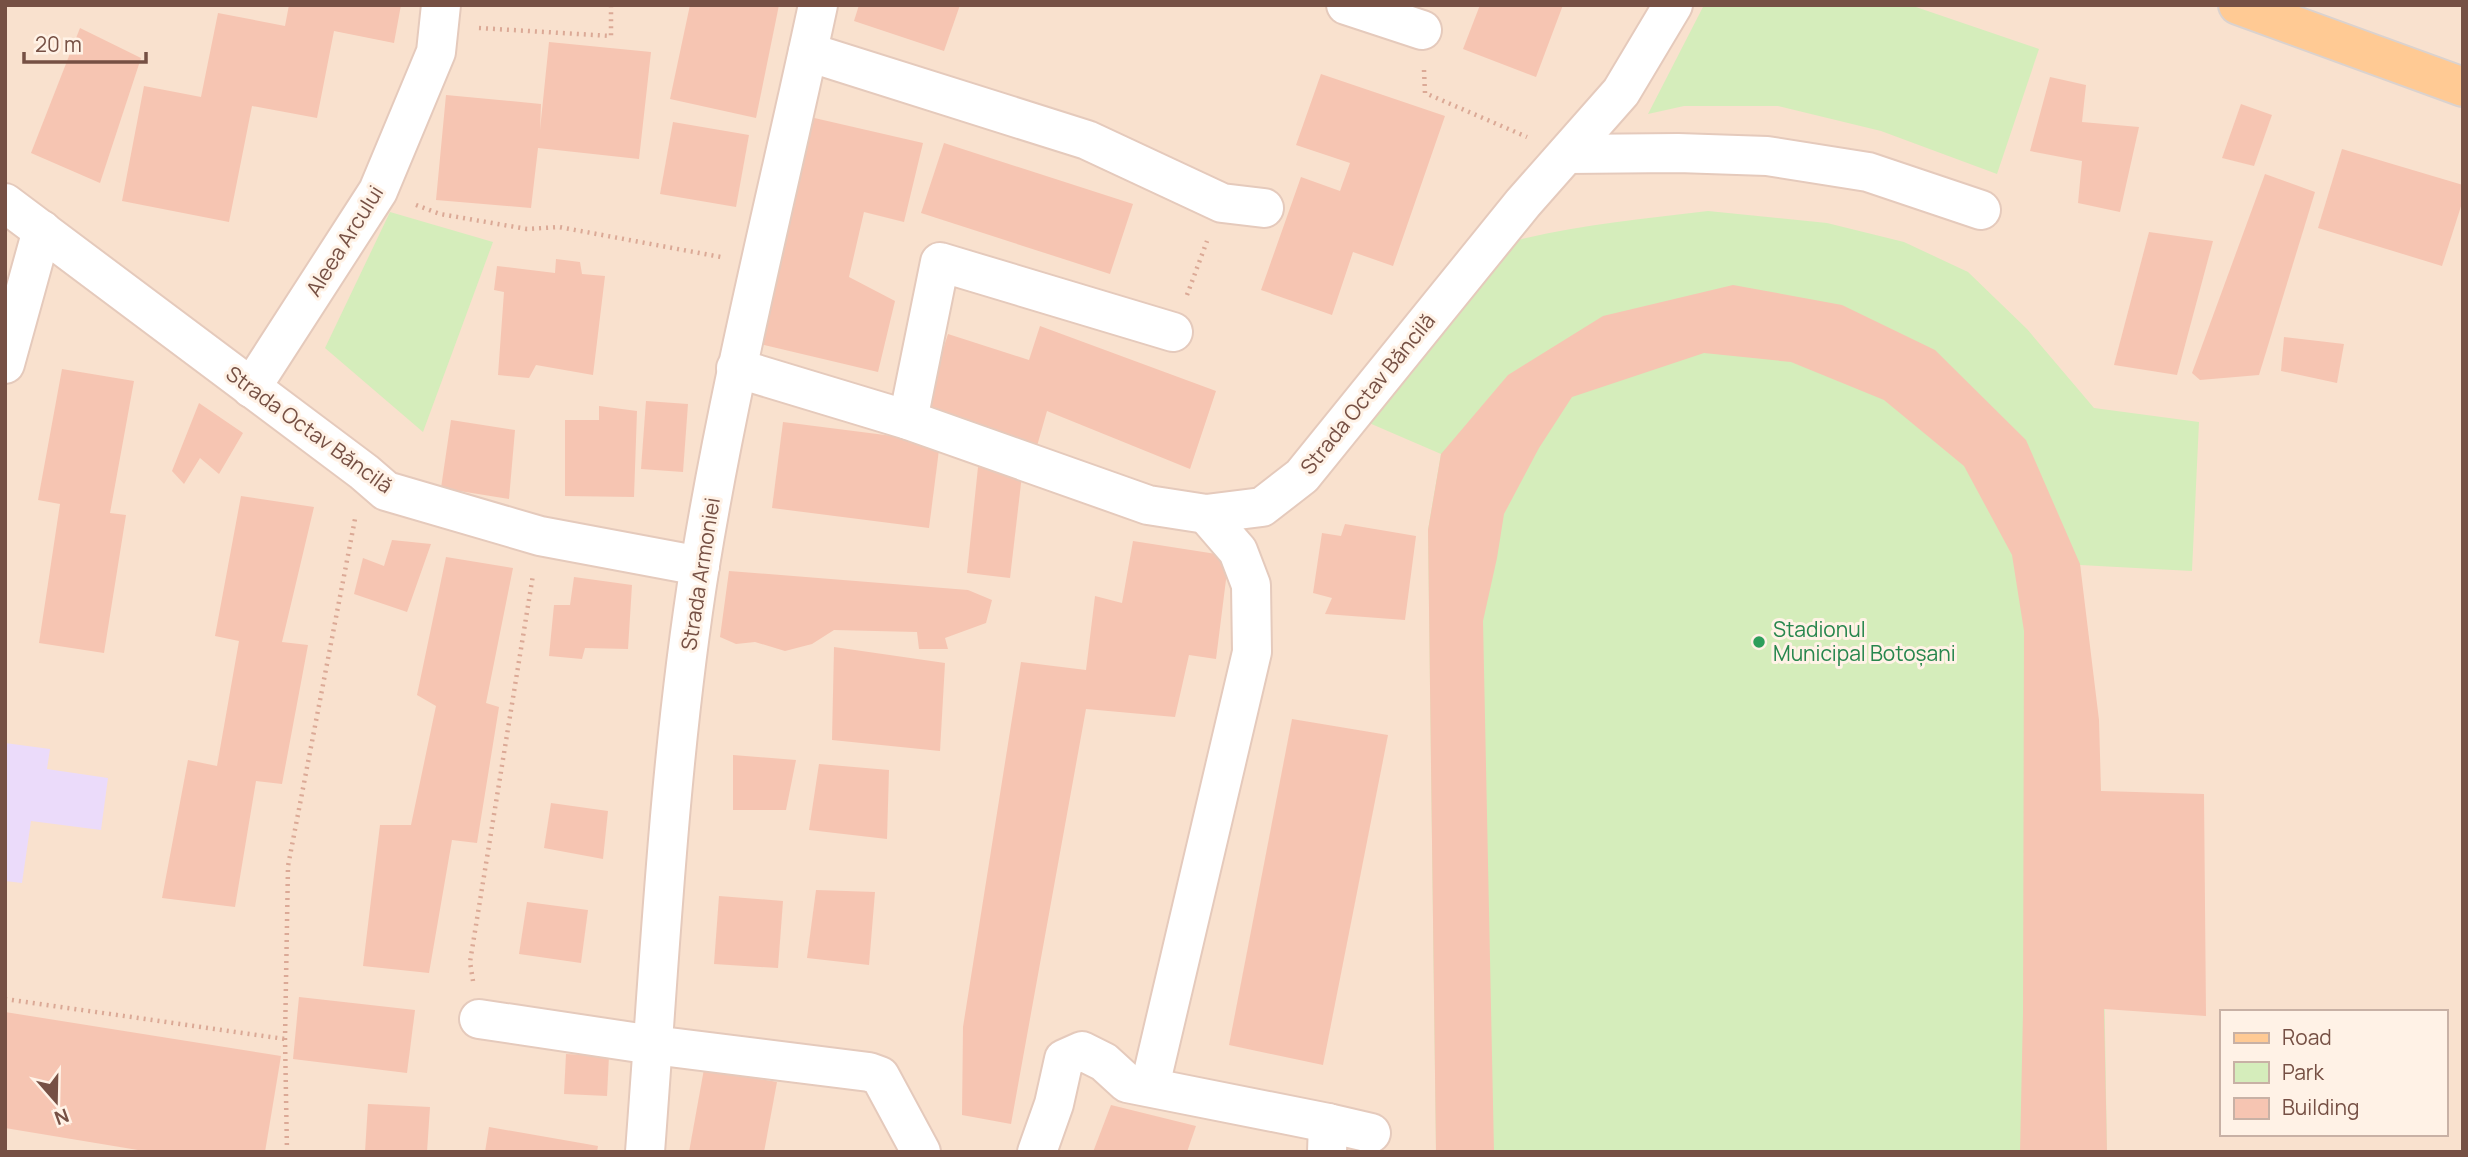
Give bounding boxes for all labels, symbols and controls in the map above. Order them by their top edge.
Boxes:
scale bar [24,21,147,65]
text: 20 m [35,30,82,58]
street label: Aleea Arcului [299,180,389,301]
street label: Strada Octav Băncilă [1294,307,1441,480]
street label: Strada Octav Băncilă [221,359,399,499]
street label: Strada Armoniei [674,496,726,652]
place label: Stadionul Municipal Botoșani [1773,615,1956,667]
marker: Stadionul Municipal Botoșani [1751,634,1767,650]
legend [2220,1010,2447,1136]
text: Road [2282,1023,2332,1051]
text: Park [2282,1058,2324,1086]
north arrow [21,1066,91,1136]
text: Building [2282,1093,2359,1121]
text: N [51,1102,73,1132]

